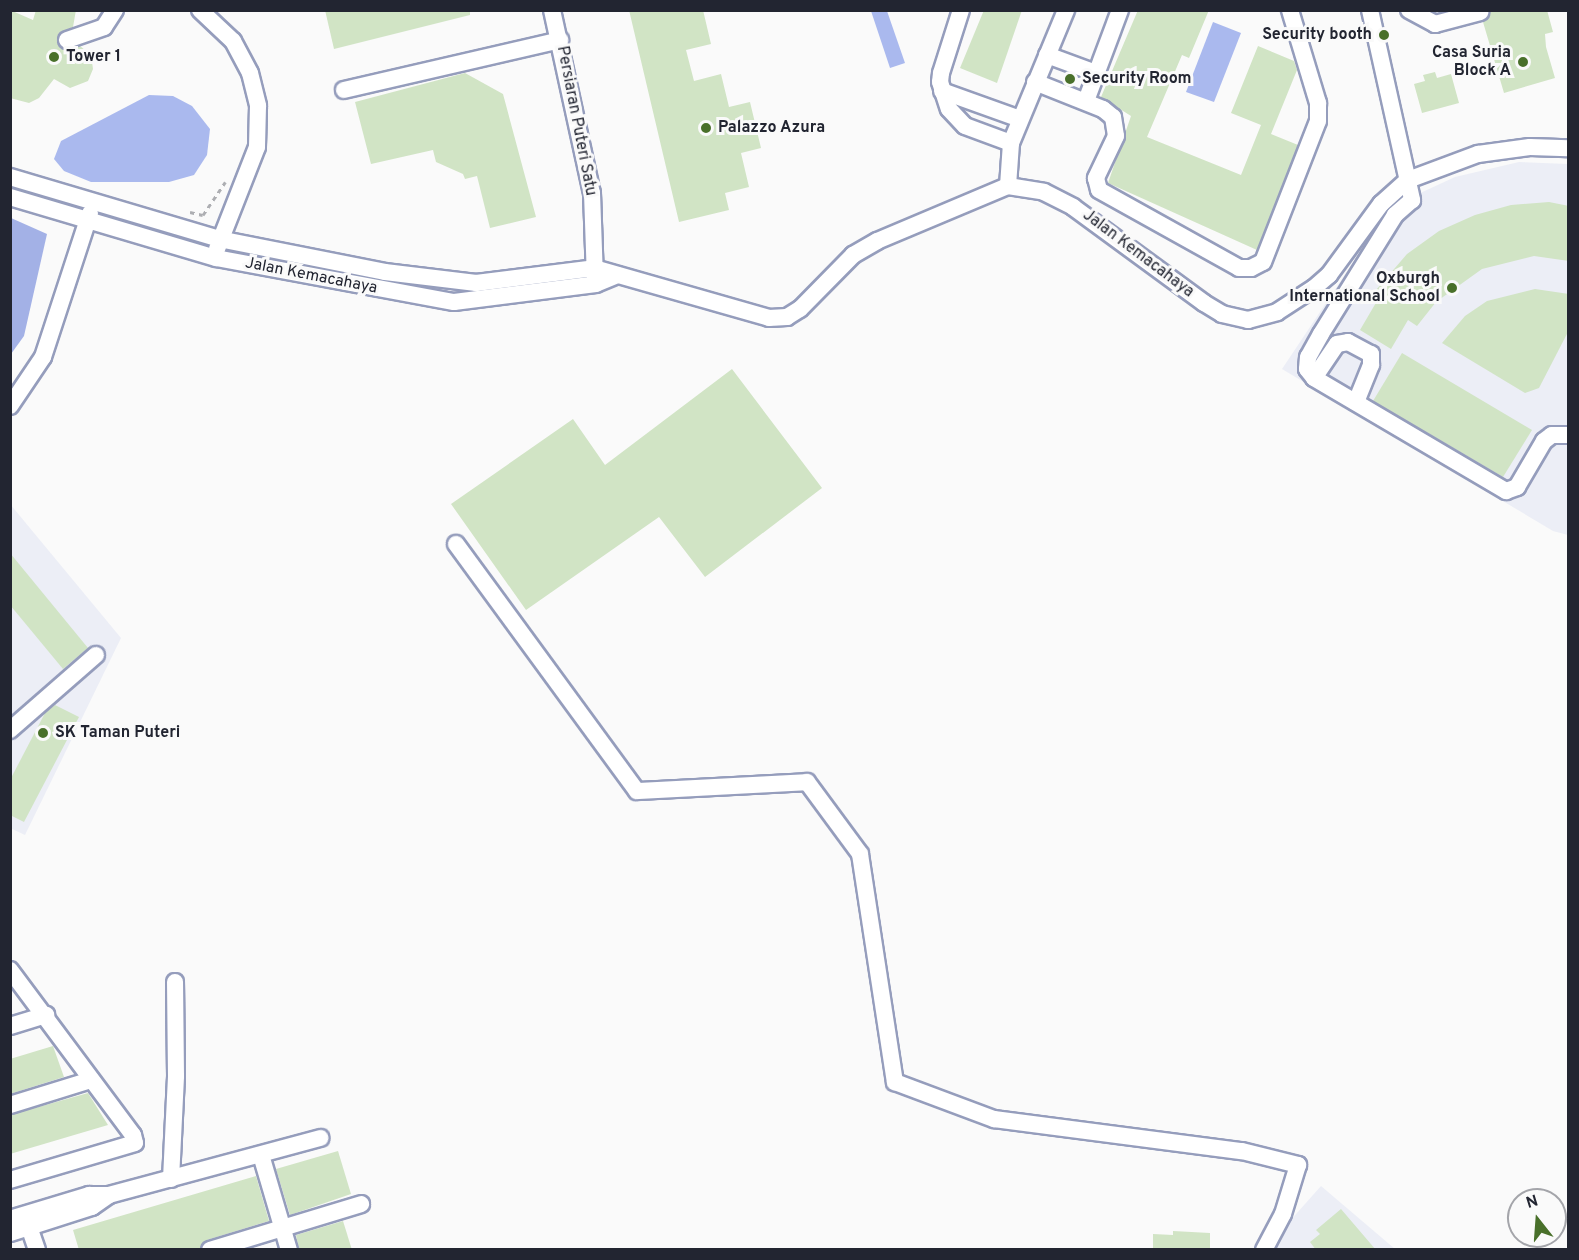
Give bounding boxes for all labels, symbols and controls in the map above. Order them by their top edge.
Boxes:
place label: Security booth [1262,25,1372,45]
marker: Security booth [1377,28,1391,42]
place label: Casa Suria Block A [1432,43,1511,81]
street label: Persiaran Puteri Satu [552,44,600,198]
place label: Tower 1 [66,47,121,67]
marker: Tower 1 [47,50,61,64]
marker: Casa Suria Block A [1516,55,1530,69]
place label: Security Room [1082,69,1192,89]
marker: Security Room [1063,72,1077,86]
place label: Palazzo Azura [718,118,826,138]
marker: Palazzo Azura [699,121,713,135]
street label: Jalan Kemacahaya [1079,206,1197,302]
street label: Jalan Kemacahaya [243,254,379,298]
place label: Oxburgh International School [1289,269,1440,307]
marker: Oxburgh International School [1445,281,1459,295]
place label: SK Taman Puteri [55,723,180,743]
marker: SK Taman Puteri [36,726,50,740]
north arrow [1507,1188,1567,1248]
text: N [1524,1191,1541,1214]

